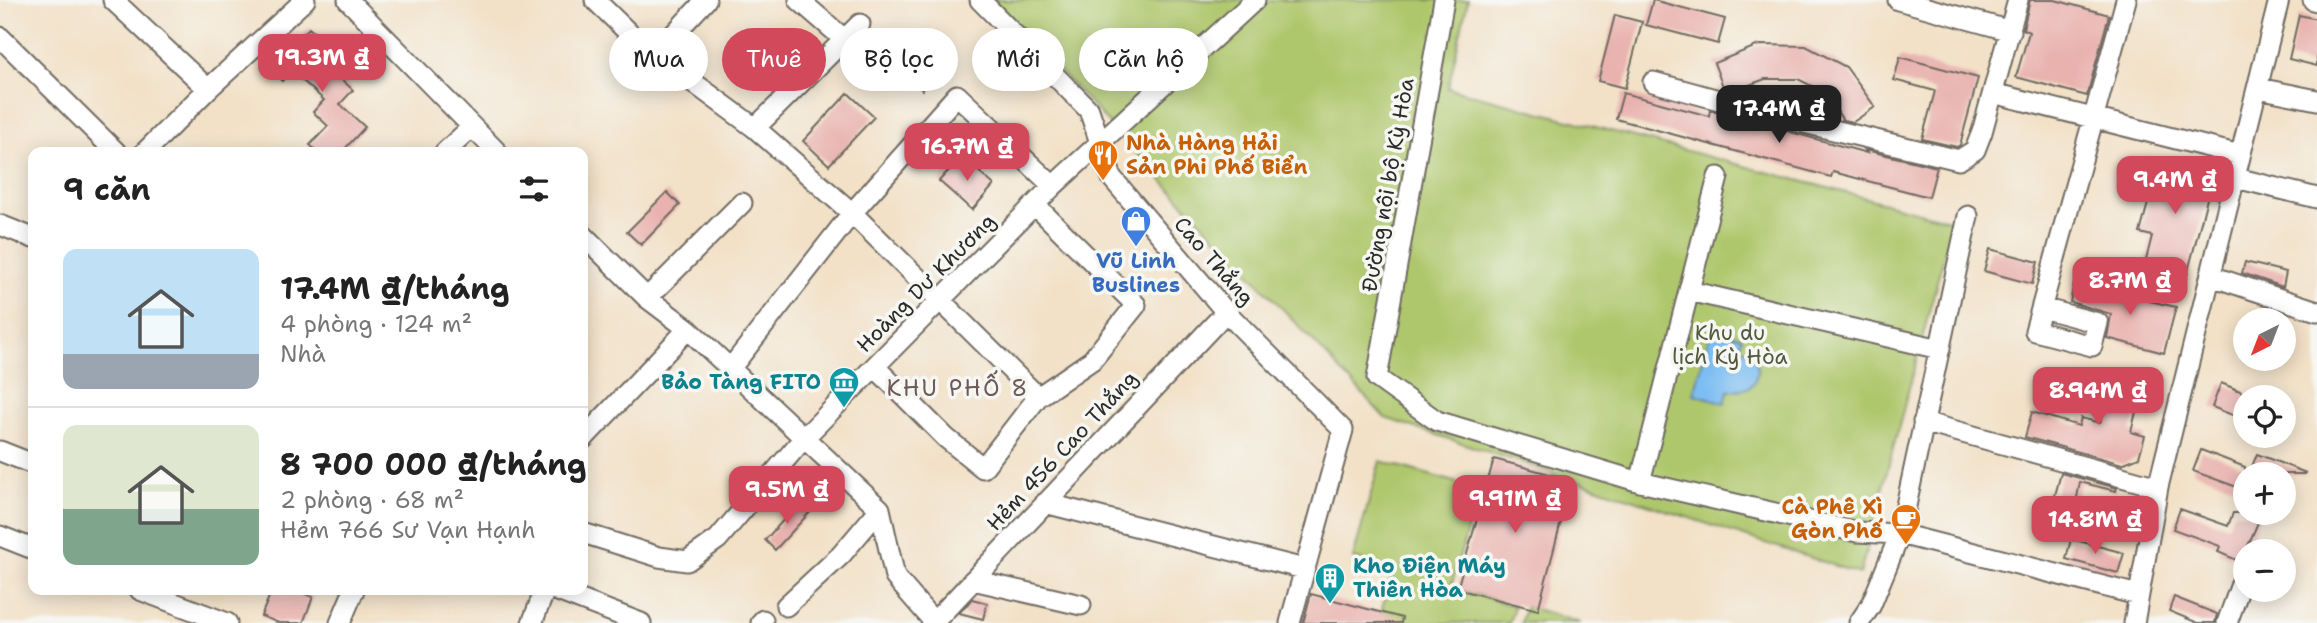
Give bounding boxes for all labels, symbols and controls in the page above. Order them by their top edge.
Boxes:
chip: Mua [609,28,708,91]
chip: Thuê [722,28,826,91]
chip: Bộ lọc [840,28,958,91]
chip: Mới [972,28,1065,91]
chip: Căn hộ [1079,28,1208,91]
pin: 19.3M ₫ [257,34,387,94]
text: 19.3M ₫ [274,42,370,72]
street label: Đường nội bộ Kỳ Hòa [1355,76,1421,294]
pin: 17.4M ₫ [1714,86,1844,145]
text: 17.4M ₫ [1732,93,1826,123]
pin: 16.7M ₫ [902,124,1032,183]
place label: Nhà Hàng Hải Sản Phi Phố Biển [1126,129,1307,181]
text: 16.7M ₫ [920,131,1014,161]
restaurant icon: Nhà Hàng Hải Sản Phi Phố Biển [1086,138,1120,182]
pin: 9.4M ₫ [2118,156,2232,216]
text: 9.4M ₫ [2133,164,2217,194]
text: 9 căn [63,169,151,210]
icon: filters [515,170,553,208]
shop icon: Vũ Linh Buslines [1119,204,1153,248]
street label: Hoàng Dư Khương [850,207,1002,359]
street label: Cao Thắng [1168,211,1260,311]
place label: Vũ Linh Buslines [1092,247,1180,299]
pin: 8.7M ₫ [2073,258,2187,317]
text: 8.7M ₫ [2088,265,2172,295]
text: 17.4M ₫/tháng [280,268,510,309]
icon: home [119,277,203,361]
north arrow [2233,308,2296,371]
map controls [2233,308,2296,602]
text: 4 phòng · 124 m² [280,309,472,339]
park label: Khu du lịch Kỳ Hòa [1672,319,1788,371]
text: Nhà [280,339,326,369]
museum icon: Bảo Tàng FITO [827,365,861,409]
street label: Hẻm 456 Cao Thắng [980,365,1144,537]
place label: Bảo Tàng FITO [661,368,821,396]
pin: 8.94M ₫ [2033,368,2163,427]
district label: KHU PHỐ 8 [887,370,1029,403]
text: 8.94M ₫ [2049,375,2147,405]
button: locate [2233,385,2296,448]
text: 8 700 000 ₫/tháng [280,444,586,485]
icon: home [119,453,203,537]
button: + [2233,462,2296,525]
pin: 9.5M ₫ [730,466,844,526]
text: 9.5M ₫ [745,474,829,504]
pin: 9.91M ₫ [1450,476,1580,535]
text: 9.91M ₫ [1468,483,1562,513]
text: 2 phòng · 68 m² [280,485,464,515]
place label: Cà Phê Xì Gòn Phố [1781,493,1883,545]
pin: 14.8M ₫ [2030,496,2160,556]
cafe icon: Cà Phê Xì Gòn Phố [1889,502,1923,546]
text: 14.8M ₫ [2048,504,2142,534]
text: Hẻm 766 Sư Vạn Hạnh [280,515,536,545]
button: − [2233,539,2296,602]
place label: Kho Điện Máy Thiên Hòa [1353,552,1506,604]
building icon: Kho Điện Máy Thiên Hòa [1313,561,1347,605]

